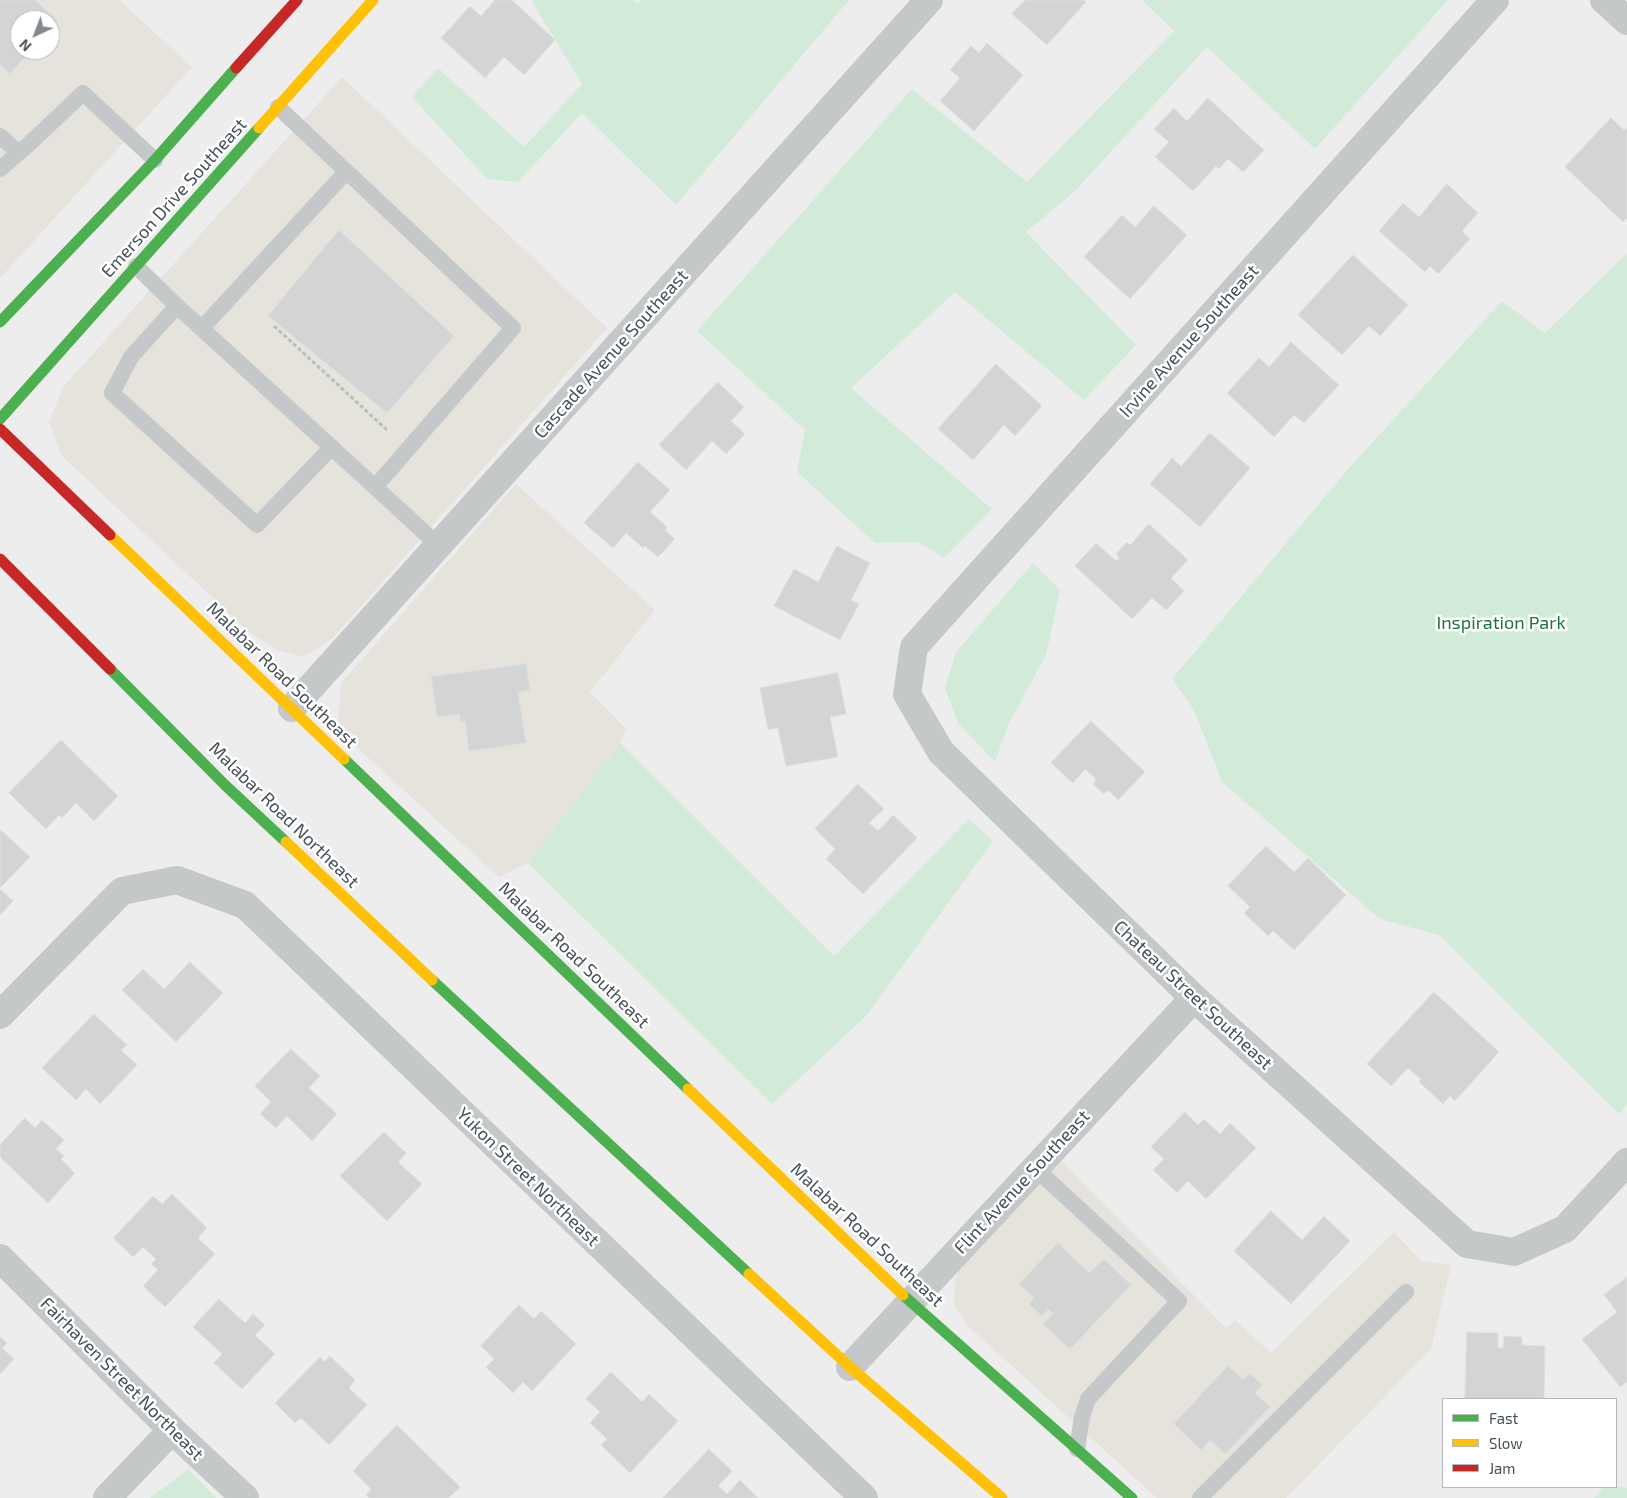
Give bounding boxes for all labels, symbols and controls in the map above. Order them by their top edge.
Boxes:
north arrow [10,10,60,60]
text: N [16,36,35,55]
street label: Emerson Drive Southeast [97,114,251,282]
street label: Irvine Avenue Southeast [1115,260,1263,422]
street label: Cascade Avenue Southeast [529,265,693,443]
street label: Malabar Road Southeast [202,597,362,753]
park label: Inspiration Park [1436,612,1566,634]
street label: Malabar Road Northeast [204,738,364,892]
street label: Malabar Road Southeast [494,877,654,1033]
street label: Chateau Street Southeast [1109,916,1277,1074]
street label: Yukon Street Northeast [452,1103,604,1251]
street label: Flint Avenue Southeast [950,1106,1094,1258]
street label: Malabar Road Southeast [786,1158,948,1312]
street label: Fairhaven Street Northeast [36,1293,208,1465]
legend [1442,1398,1617,1488]
text: Fast [1489,1409,1518,1427]
text: Slow [1489,1434,1523,1452]
text: Jam [1489,1459,1515,1477]

